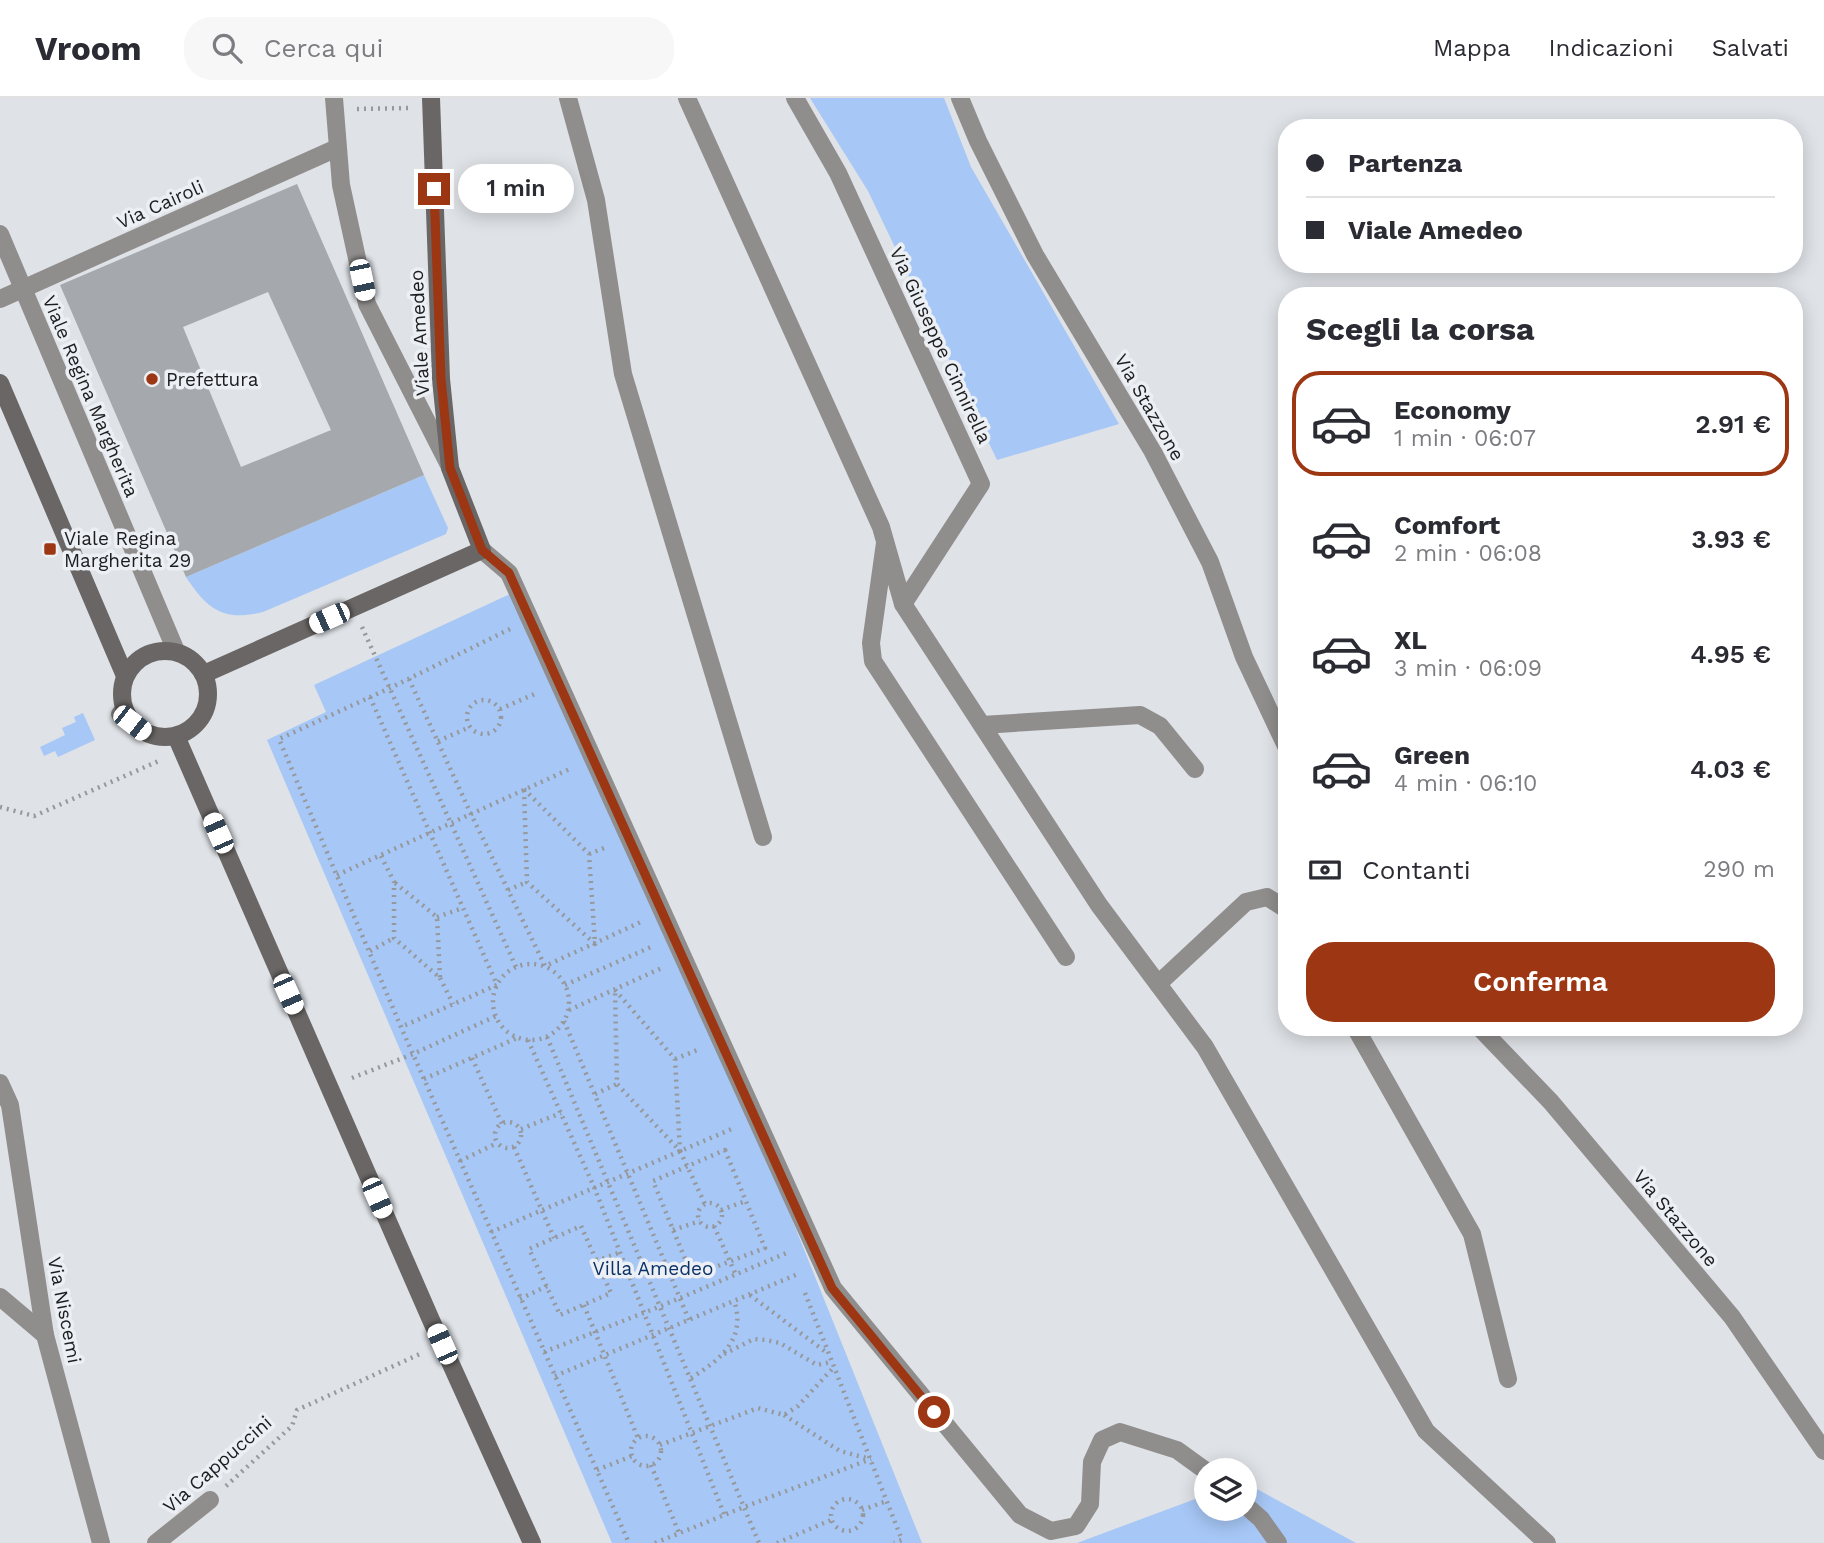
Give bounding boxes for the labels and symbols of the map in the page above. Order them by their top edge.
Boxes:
callout: 1 min [458,164,574,214]
route end [418,173,450,205]
street label: Via Cairoli [113,175,207,234]
street label: Via Giuseppe Cinnirella [885,243,996,447]
car [348,257,377,303]
street label: Viale Amedeo [405,269,434,397]
street label: Viale Regina Margherita [38,292,144,501]
street label: Via Stazzone [1110,350,1189,465]
place label: Prefettura [166,368,259,391]
marker: Prefettura [144,371,160,387]
place label: Viale Regina Margherita 29 [64,527,191,572]
marker: Viale Regina Margherita 29 [42,541,58,557]
car [306,600,353,636]
car [109,702,156,744]
car [200,810,237,856]
car [270,971,307,1017]
street label: Via Stazzone [1628,1165,1723,1271]
car [359,1175,396,1221]
street label: Via Niscemi [43,1255,86,1365]
park label: Villa Amedeo [593,1257,713,1280]
car [424,1321,461,1367]
route start [918,1396,950,1428]
street label: Via Cappuccini [158,1411,276,1518]

